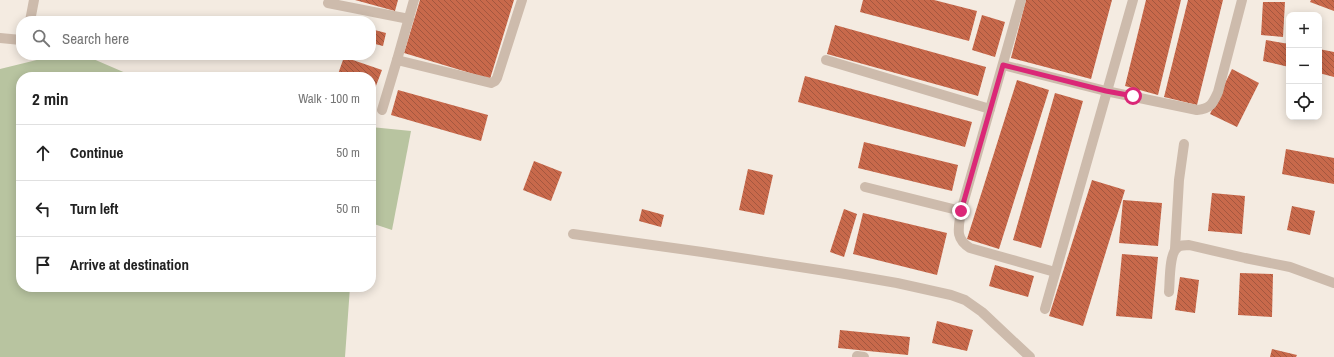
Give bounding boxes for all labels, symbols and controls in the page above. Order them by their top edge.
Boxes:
map controls [1286,12,1322,120]
button: + [1286,12,1322,48]
search box [16,16,376,60]
icon: search [30,27,52,49]
text: Search here [62,28,129,49]
button: − [1286,48,1322,84]
button: locate [1286,84,1322,120]
text: 2 min [32,87,68,110]
route start [1124,87,1142,105]
text: Walk · 100 m [298,90,360,107]
icon: ahead [32,142,54,164]
text: Continue [70,142,123,163]
text: 50 m [336,144,360,161]
icon: left [32,198,54,220]
text: Turn left [70,198,118,219]
text: 50 m [336,200,360,217]
route end [952,202,970,220]
icon: arrive [32,254,54,276]
text: Arrive at destination [70,254,189,275]

